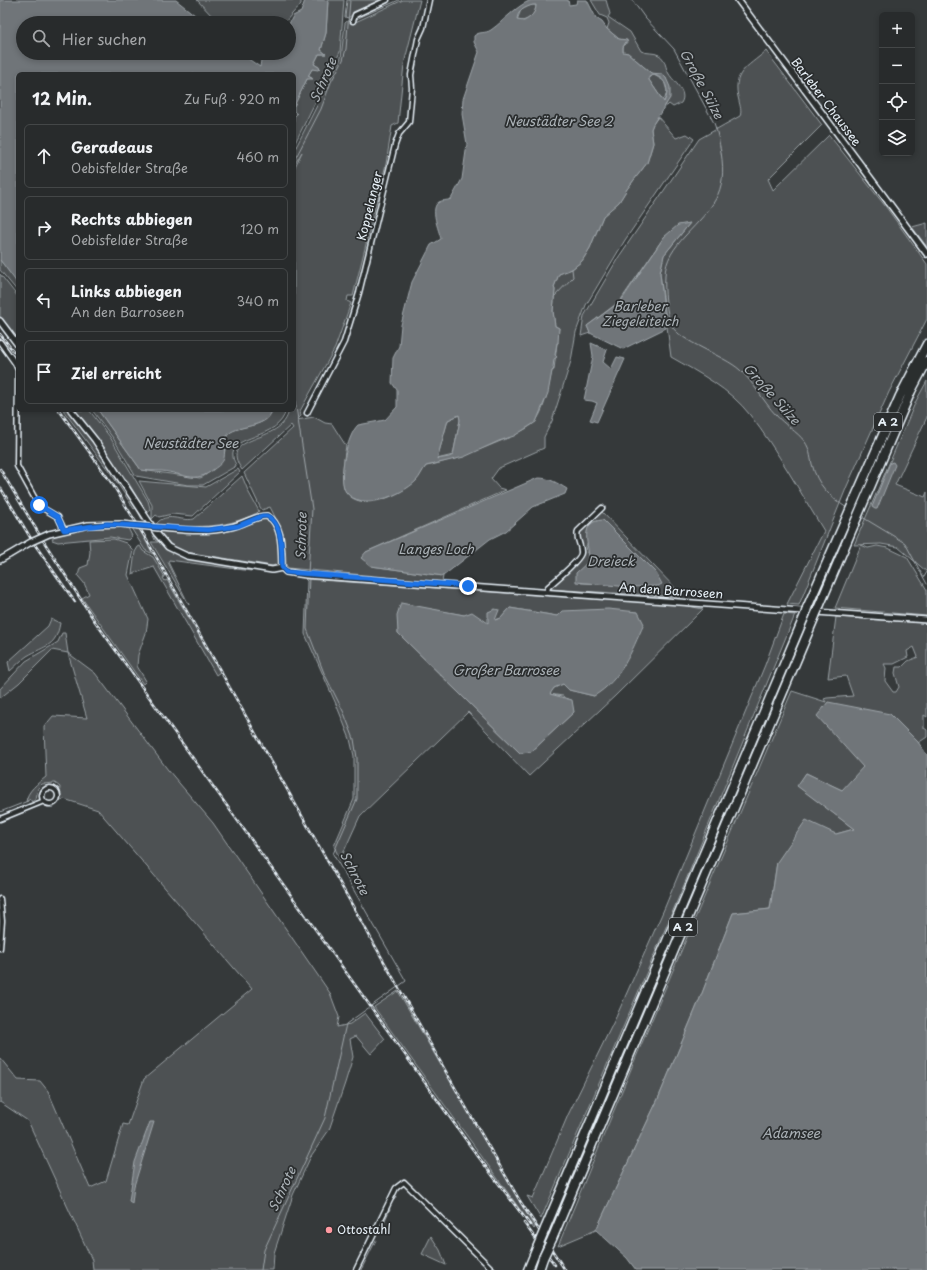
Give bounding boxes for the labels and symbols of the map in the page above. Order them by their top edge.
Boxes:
water label: Große Sülze [676,45,729,123]
water label: Schrote [304,53,341,105]
street label: Barleber Chaussee [787,53,866,150]
water label: Neustädter See 2 [505,111,614,130]
street label: Koppelanger [352,169,386,242]
water label: Barleber Ziegeleiteich [602,296,679,330]
water label: Große Sülze [740,359,806,429]
road number: A 2 [874,413,902,431]
water label: Neustädter See [143,433,239,452]
route start [30,496,48,514]
water label: Schrote [290,511,311,560]
water label: Langes Loch [398,539,475,558]
water label: Dreieck [587,551,636,570]
route end [459,577,477,595]
street label: An den Barroseen [618,577,724,603]
water label: Großer Barrosee [453,660,560,679]
water label: Schrote [336,847,375,899]
road number: A 2 [669,918,697,936]
water label: Adamsee [762,1123,821,1142]
water label: Schrote [263,1162,301,1214]
place label: Ottostahl [337,1220,391,1238]
marker: Ottostahl [324,1225,334,1235]

